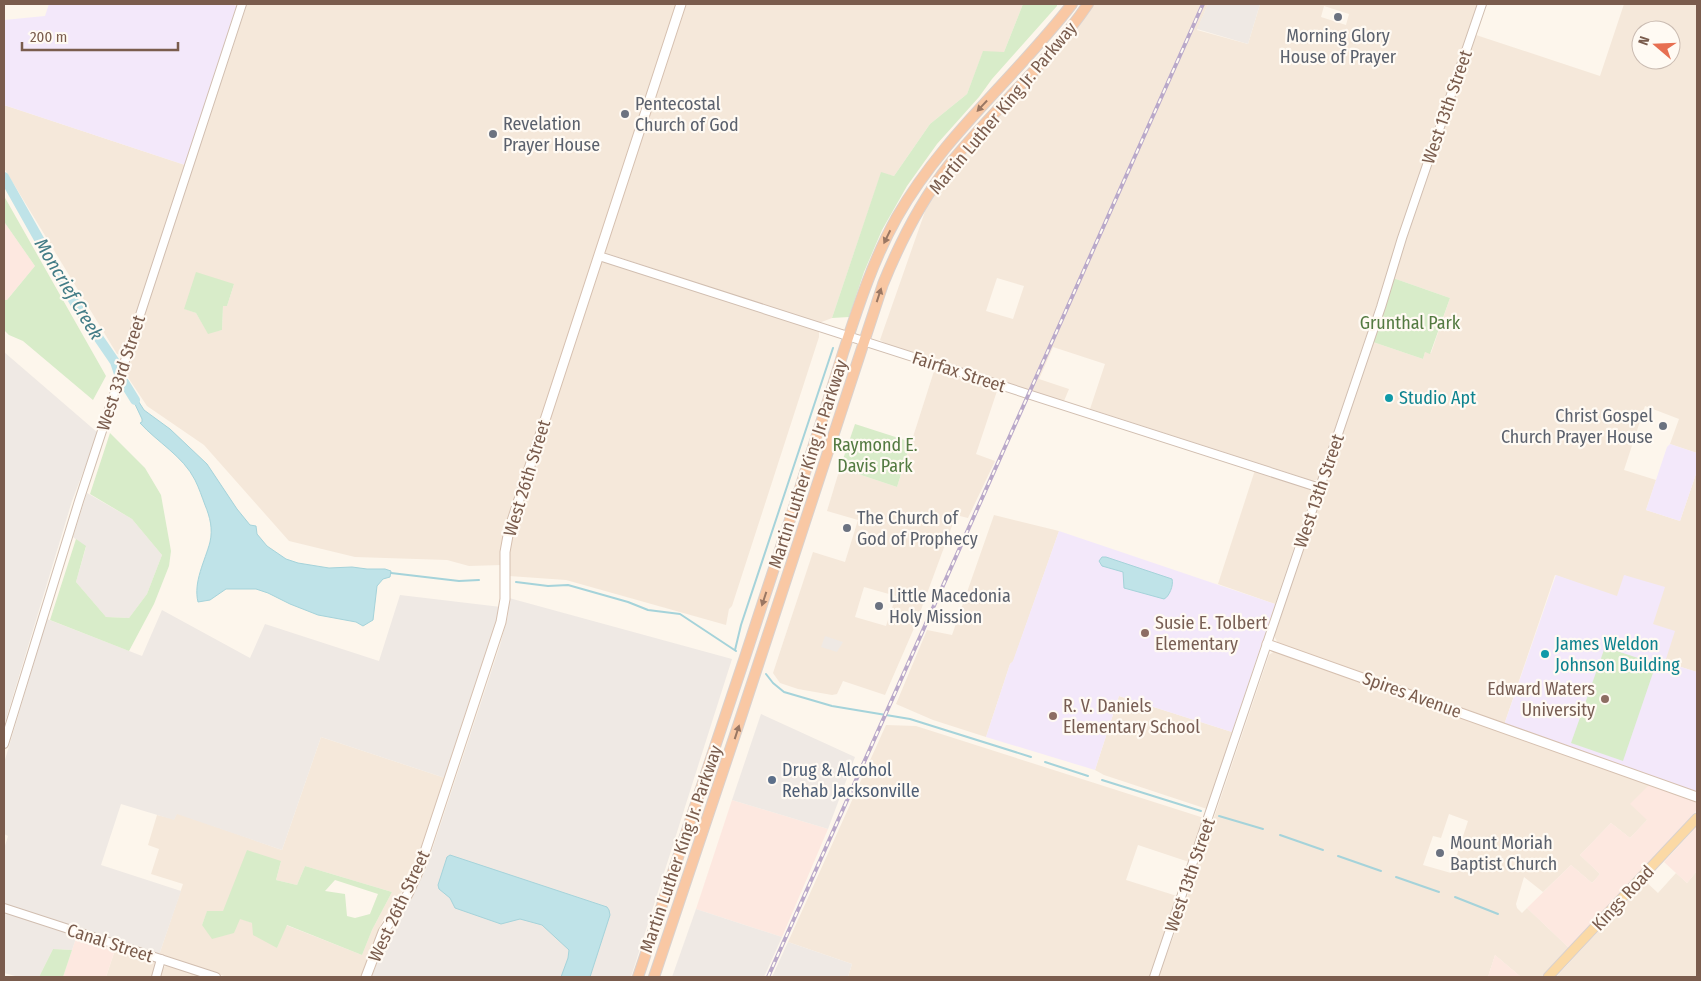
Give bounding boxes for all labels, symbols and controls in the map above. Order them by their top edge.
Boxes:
marker: Morning Glory House of Prayer [1332,11,1344,23]
street label: Martin Luther King Jr. Parkway [924,17,1082,199]
scale bar [22,20,179,52]
north arrow [1631,20,1681,70]
place label: Morning Glory House of Prayer [1280,25,1397,68]
text: 200 m [30,28,67,46]
text: N [1635,34,1654,48]
street label: West 13th Street [1417,47,1477,167]
place label: Pentecostal Church of God [635,93,739,136]
one-way arrow [976,99,988,111]
marker: Pentecostal Church of God [619,108,631,120]
place label: Revelation Prayer House [503,113,600,156]
marker: Revelation Prayer House [487,128,499,140]
one-way arrow [883,230,891,244]
water label: Moncrief Creek [30,234,108,344]
one-way arrow [876,287,883,302]
street label: West 33rd Street [92,312,150,434]
park label: Grunthal Park [1360,312,1461,334]
street label: Fairfax Street [910,347,1009,397]
street label: Martin Luther King Jr. Parkway [764,357,852,571]
place label: Studio Apt [1399,387,1476,409]
marker: Studio Apt [1383,392,1395,404]
place label: Christ Gospel Church Prayer House [1501,405,1653,448]
street label: West 26th Street [499,417,555,539]
marker: Christ Gospel Church Prayer House [1657,420,1669,432]
street label: West 13th Street [1289,431,1349,551]
park label: Raymond E. Davis Park [832,434,918,477]
place label: The Church of God of Prophecy [857,507,978,550]
marker: The Church of God of Prophecy [841,522,853,534]
place label: Little Macedonia Holy Mission [889,585,1011,628]
one-way arrow [760,591,768,606]
marker: Little Macedonia Holy Mission [873,600,885,612]
place label: Susie E. Tolbert Elementary [1155,612,1267,655]
marker: Susie E. Tolbert Elementary [1139,627,1151,639]
place label: James Weldon Johnson Building [1555,633,1680,676]
marker: James Weldon Johnson Building [1539,648,1551,660]
street label: Spires Avenue [1360,667,1465,723]
place label: Edward Waters University [1487,678,1595,721]
marker: Edward Waters University [1599,693,1611,705]
place label: R. V. Daniels Elementary School [1063,695,1200,738]
marker: R. V. Daniels Elementary School [1047,710,1059,722]
one-way arrow [733,724,741,739]
street label: Martin Luther King Jr. Parkway [635,742,727,956]
place label: Drug & Alcohol Rehab Jacksonville [782,759,920,802]
marker: Drug & Alcohol Rehab Jacksonville [766,774,778,786]
street label: West 13th Street [1160,815,1220,935]
place label: Mount Moriah Baptist Church [1450,832,1557,875]
street label: West 26th Street [364,847,435,965]
marker: Mount Moriah Baptist Church [1434,847,1446,859]
street label: Kings Road [1587,861,1659,935]
street label: Canal Street [64,919,156,967]

